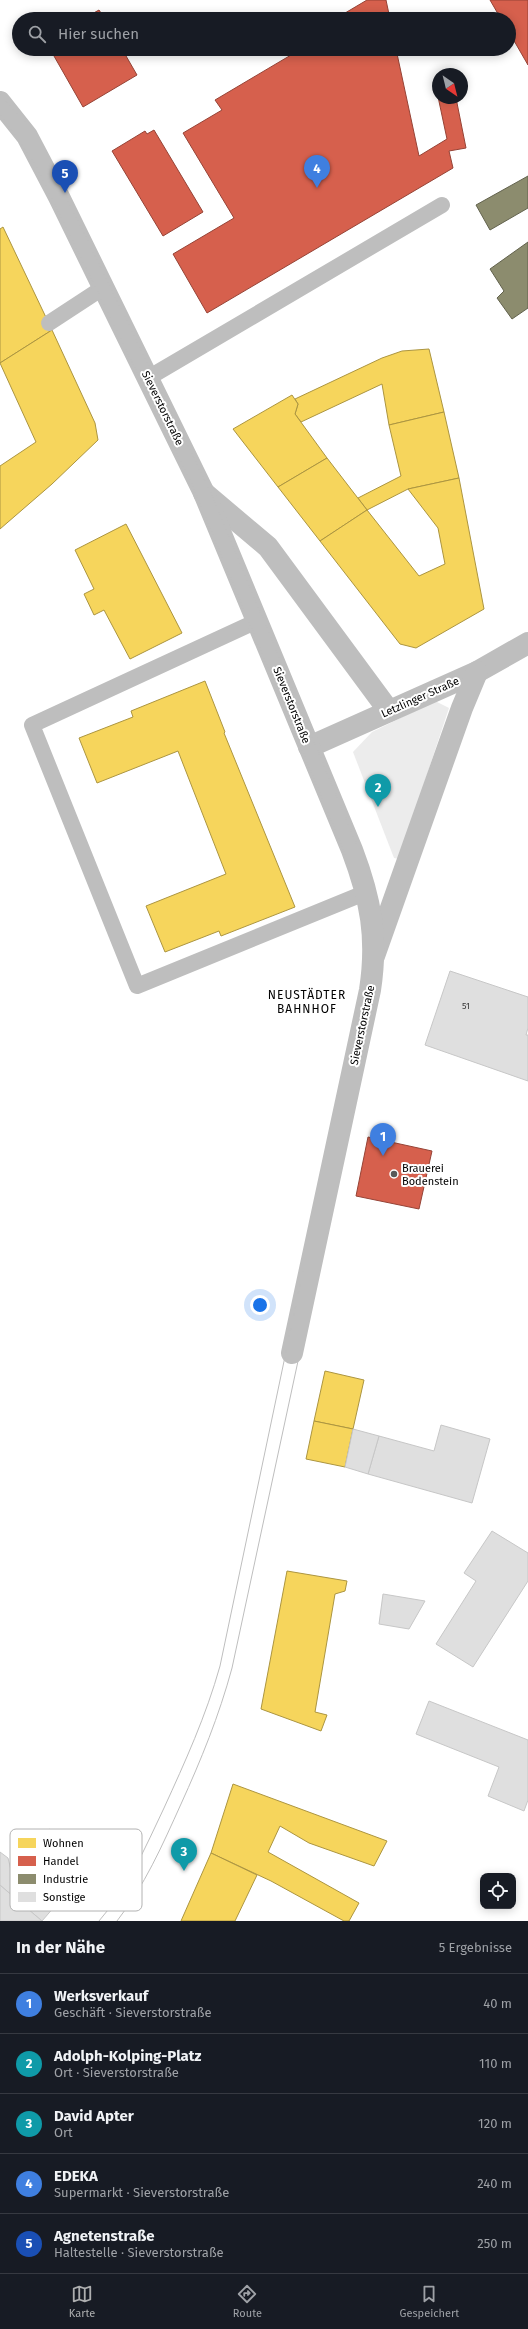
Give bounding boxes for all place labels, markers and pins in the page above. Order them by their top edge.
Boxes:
pin: 4 [304,155,330,188]
pin: 5 [52,160,78,193]
pin: 2 [365,774,391,807]
pin: 1 [370,1123,396,1156]
place label: Brauerei Bodenstein [402,1162,459,1188]
marker: Brauerei Bodenstein [389,1169,399,1179]
pin: 3 [171,1838,197,1871]

